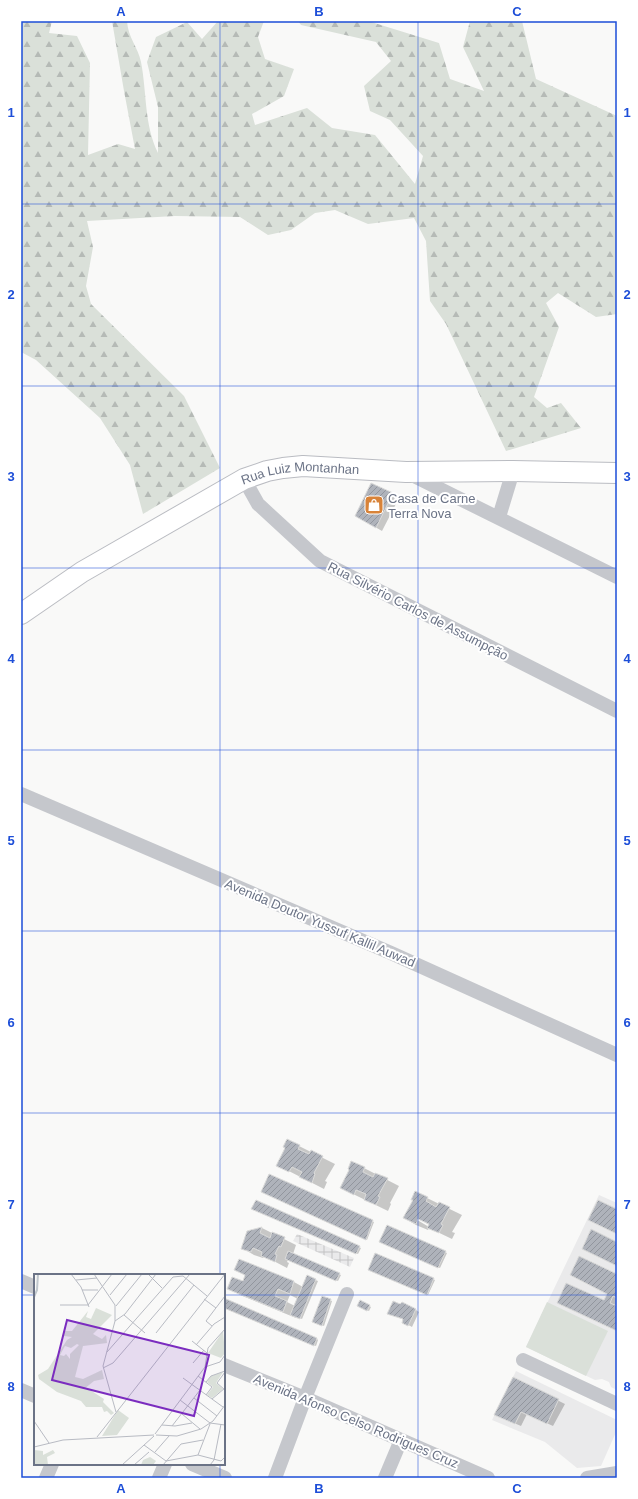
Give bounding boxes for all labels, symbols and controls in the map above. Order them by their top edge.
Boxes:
text: A [116,4,126,19]
text: B [314,4,324,19]
text: C [512,4,522,19]
text: 1 [7,105,15,120]
text: 1 [623,105,631,120]
text: 2 [7,287,15,302]
text: 2 [623,287,631,302]
street label: Rua Luiz Montanhan [239,458,360,487]
text: 3 [7,469,15,484]
text: 3 [623,469,631,484]
place label: Casa de Carne Terra Nova [388,491,475,521]
shop icon: Casa de Carne Terra Nova [363,494,385,516]
street label: Rua Silvério Carlos de Assumpção [325,559,511,663]
text: 4 [7,651,15,666]
text: 4 [623,651,631,666]
text: 5 [7,833,15,848]
text: 5 [623,833,631,848]
street label: Avenida Doutor Yussuf Kallil Auwad [222,876,418,970]
text: 6 [7,1015,15,1030]
text: 6 [623,1015,631,1030]
text: 7 [7,1197,15,1212]
text: 7 [623,1197,631,1212]
inset map [34,1274,225,1465]
street label: Avenida Afonso Celso Rodrigues Cruz [251,1371,461,1471]
text: 8 [7,1379,15,1394]
text: 8 [623,1379,631,1394]
text: A [116,1481,126,1496]
text: B [314,1481,324,1496]
text: C [512,1481,522,1496]

